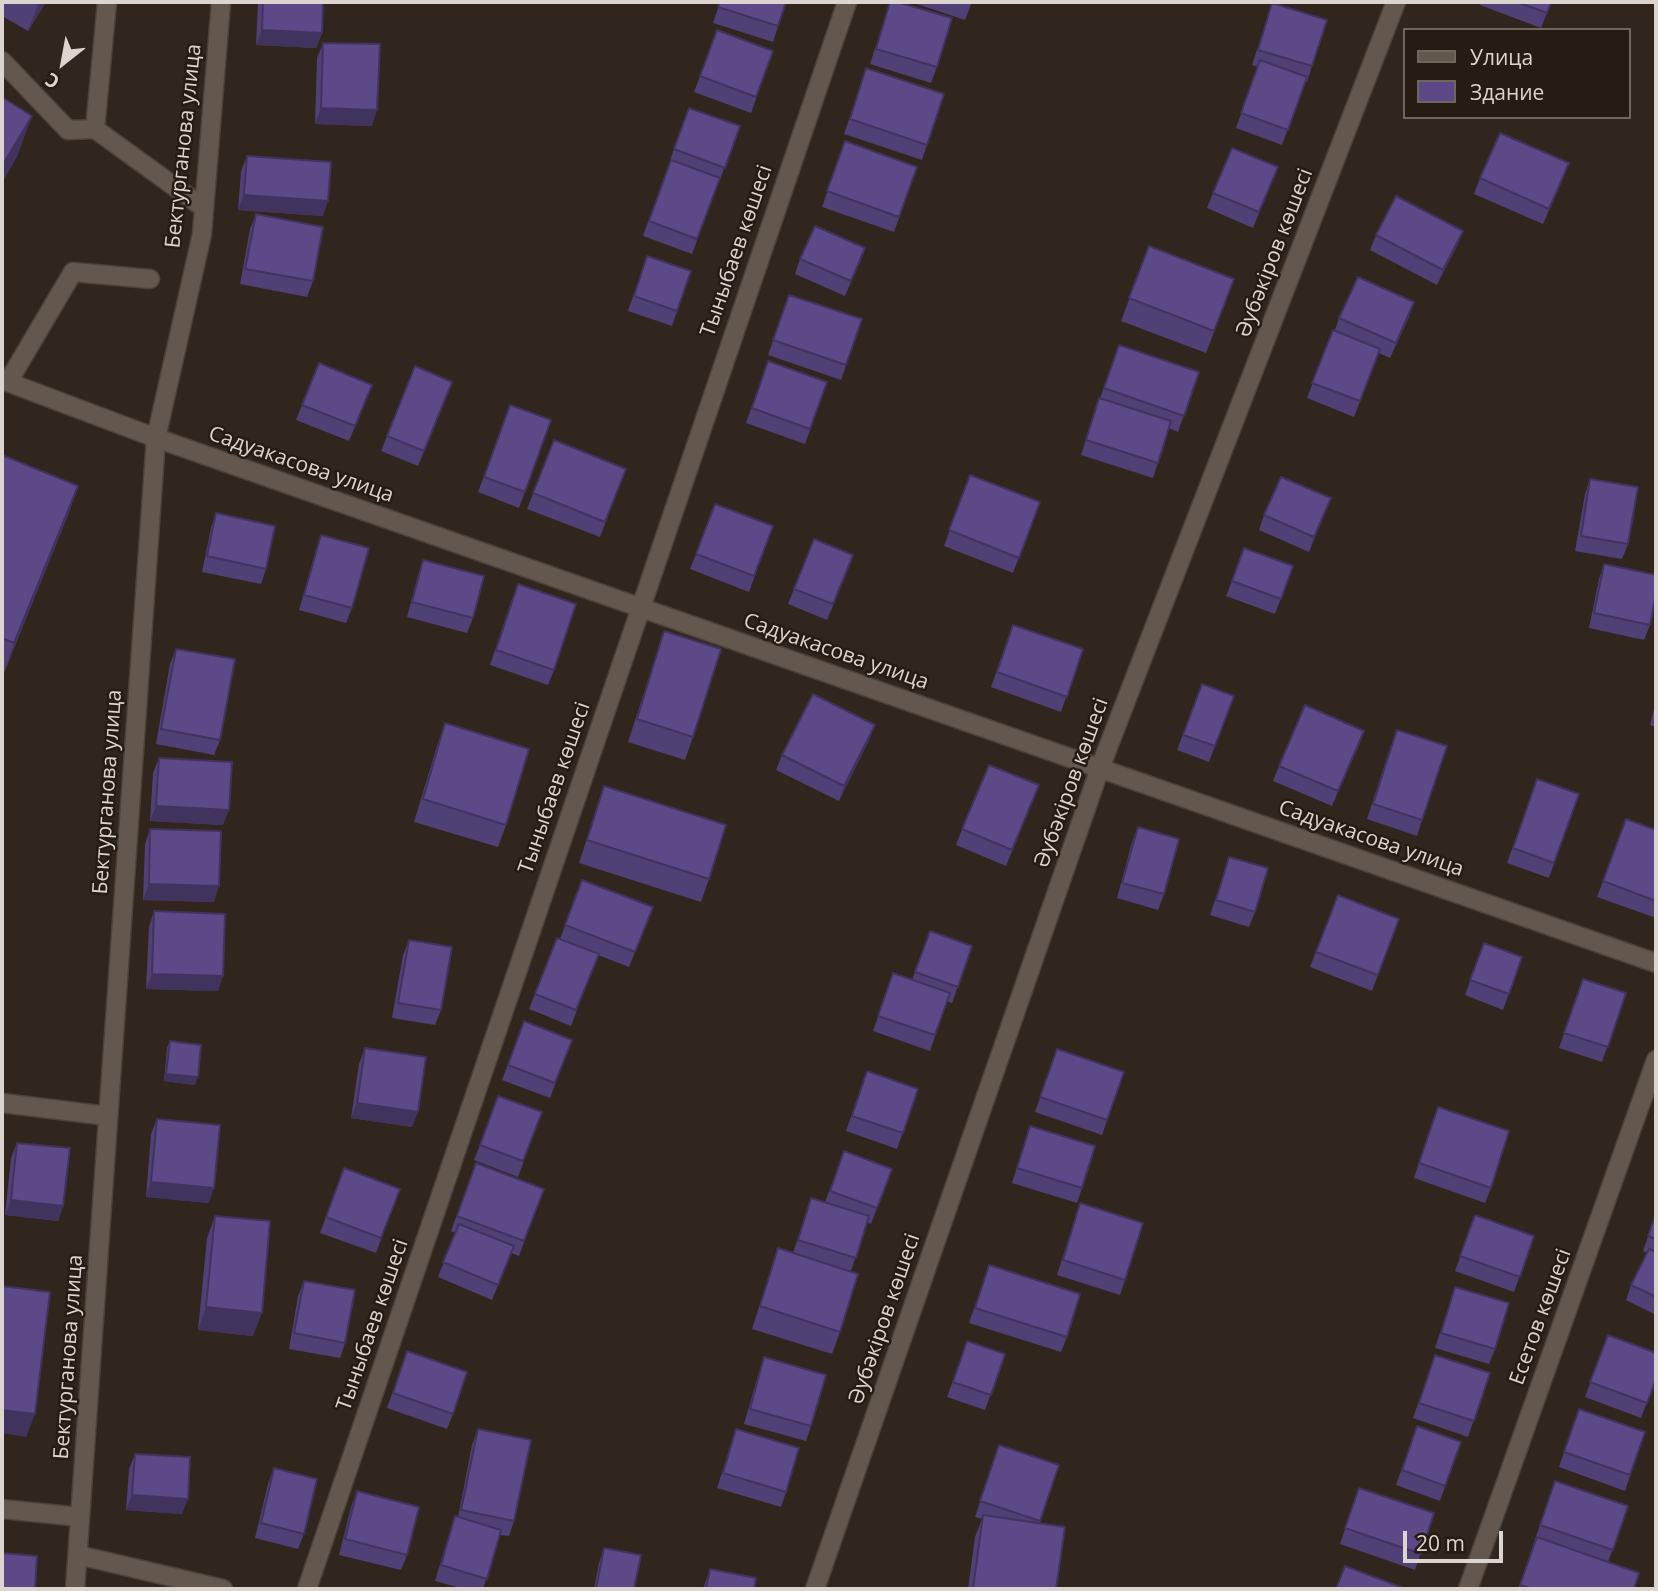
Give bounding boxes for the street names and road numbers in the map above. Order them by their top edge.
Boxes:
street label: Бектурганова улица [161,43,207,249]
street label: Тыныбаев көшесі [696,162,778,340]
street label: Әубәкіров көшесі [1231,165,1319,341]
street label: Садуакасова улица [205,421,397,509]
street label: Садуакасова улица [740,608,932,696]
street label: Бектурганова улица [88,689,128,895]
street label: Әубәкіров көшесі [1030,695,1114,871]
street label: Тыныбаев көшесі [514,699,596,877]
street label: Садуакасова улица [1275,795,1467,883]
street label: Әубәкіров көшесі [844,1230,926,1408]
street label: Тыныбаев көшесі [332,1236,414,1414]
street label: Есетов көшесі [1505,1246,1577,1388]
street label: Бектурганова улица [49,1254,89,1460]

